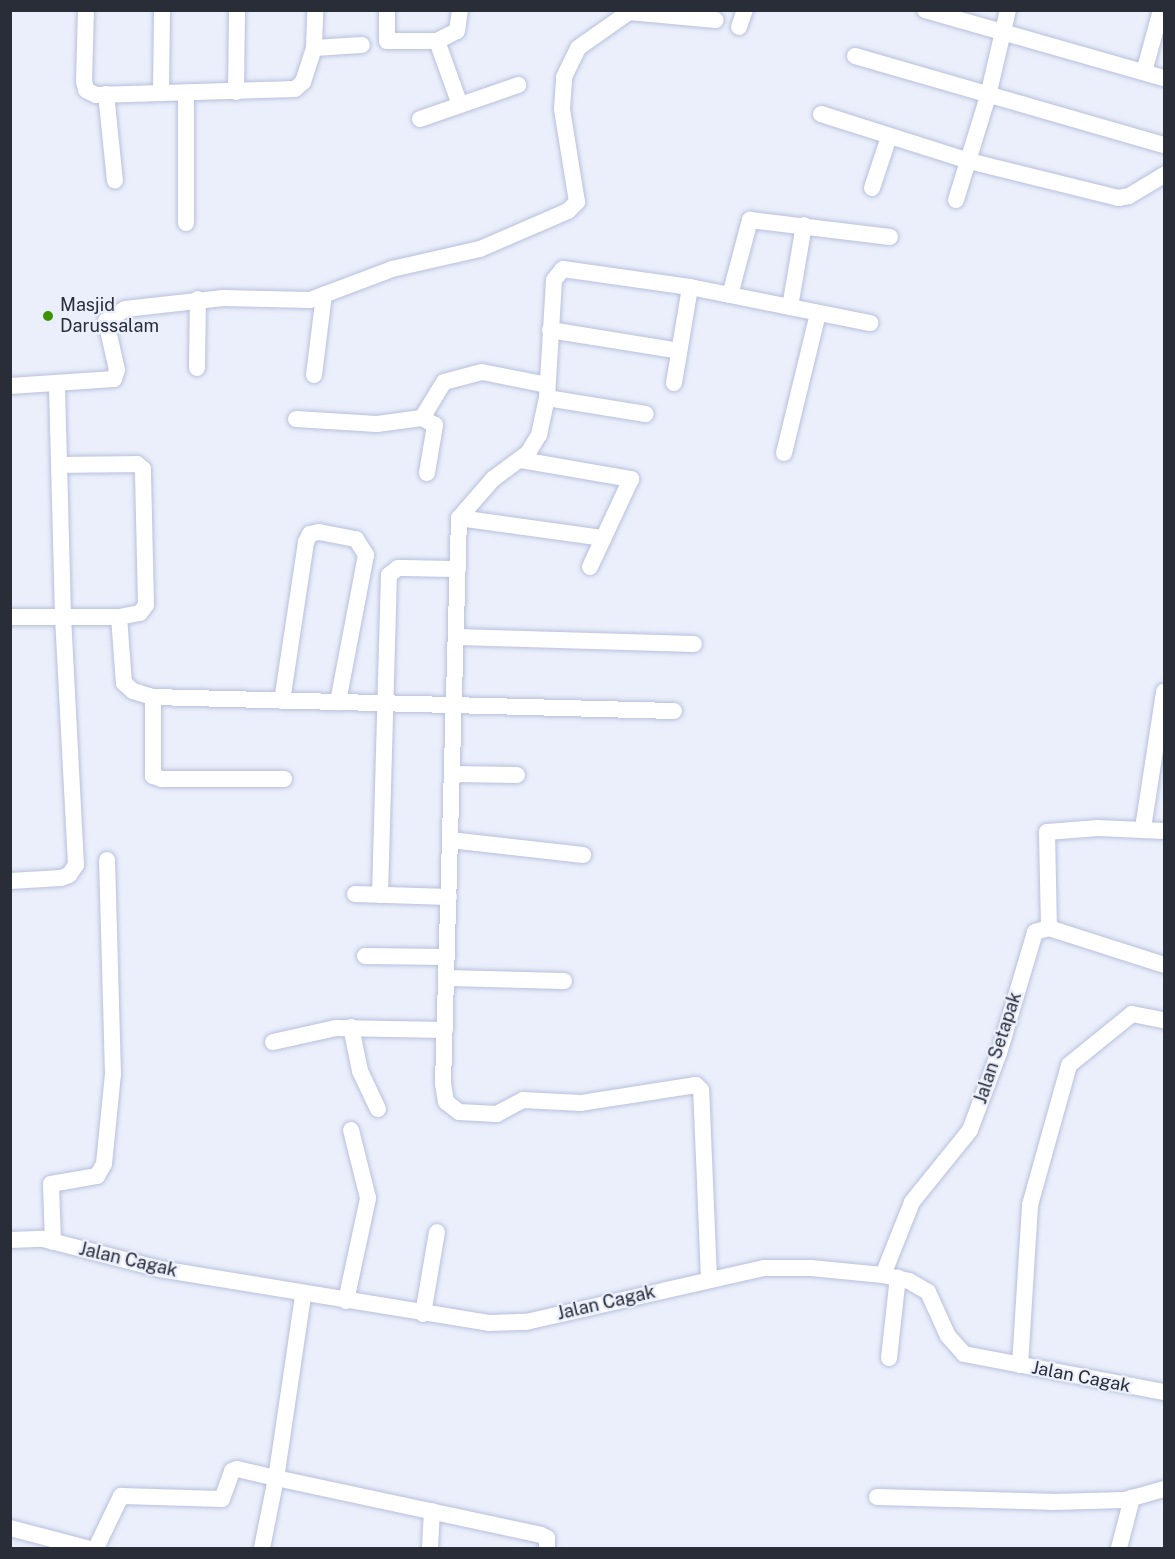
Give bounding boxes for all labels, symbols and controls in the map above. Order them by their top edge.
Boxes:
place label: Masjid Darussalam [60,295,159,338]
marker: Masjid Darussalam [41,309,55,323]
street label: Jalan Setapak [970,989,1026,1107]
street label: Jalan Cagak [77,1238,179,1282]
street label: Jalan Cagak [555,1281,657,1325]
street label: Jalan Cagak [1030,1357,1132,1397]

